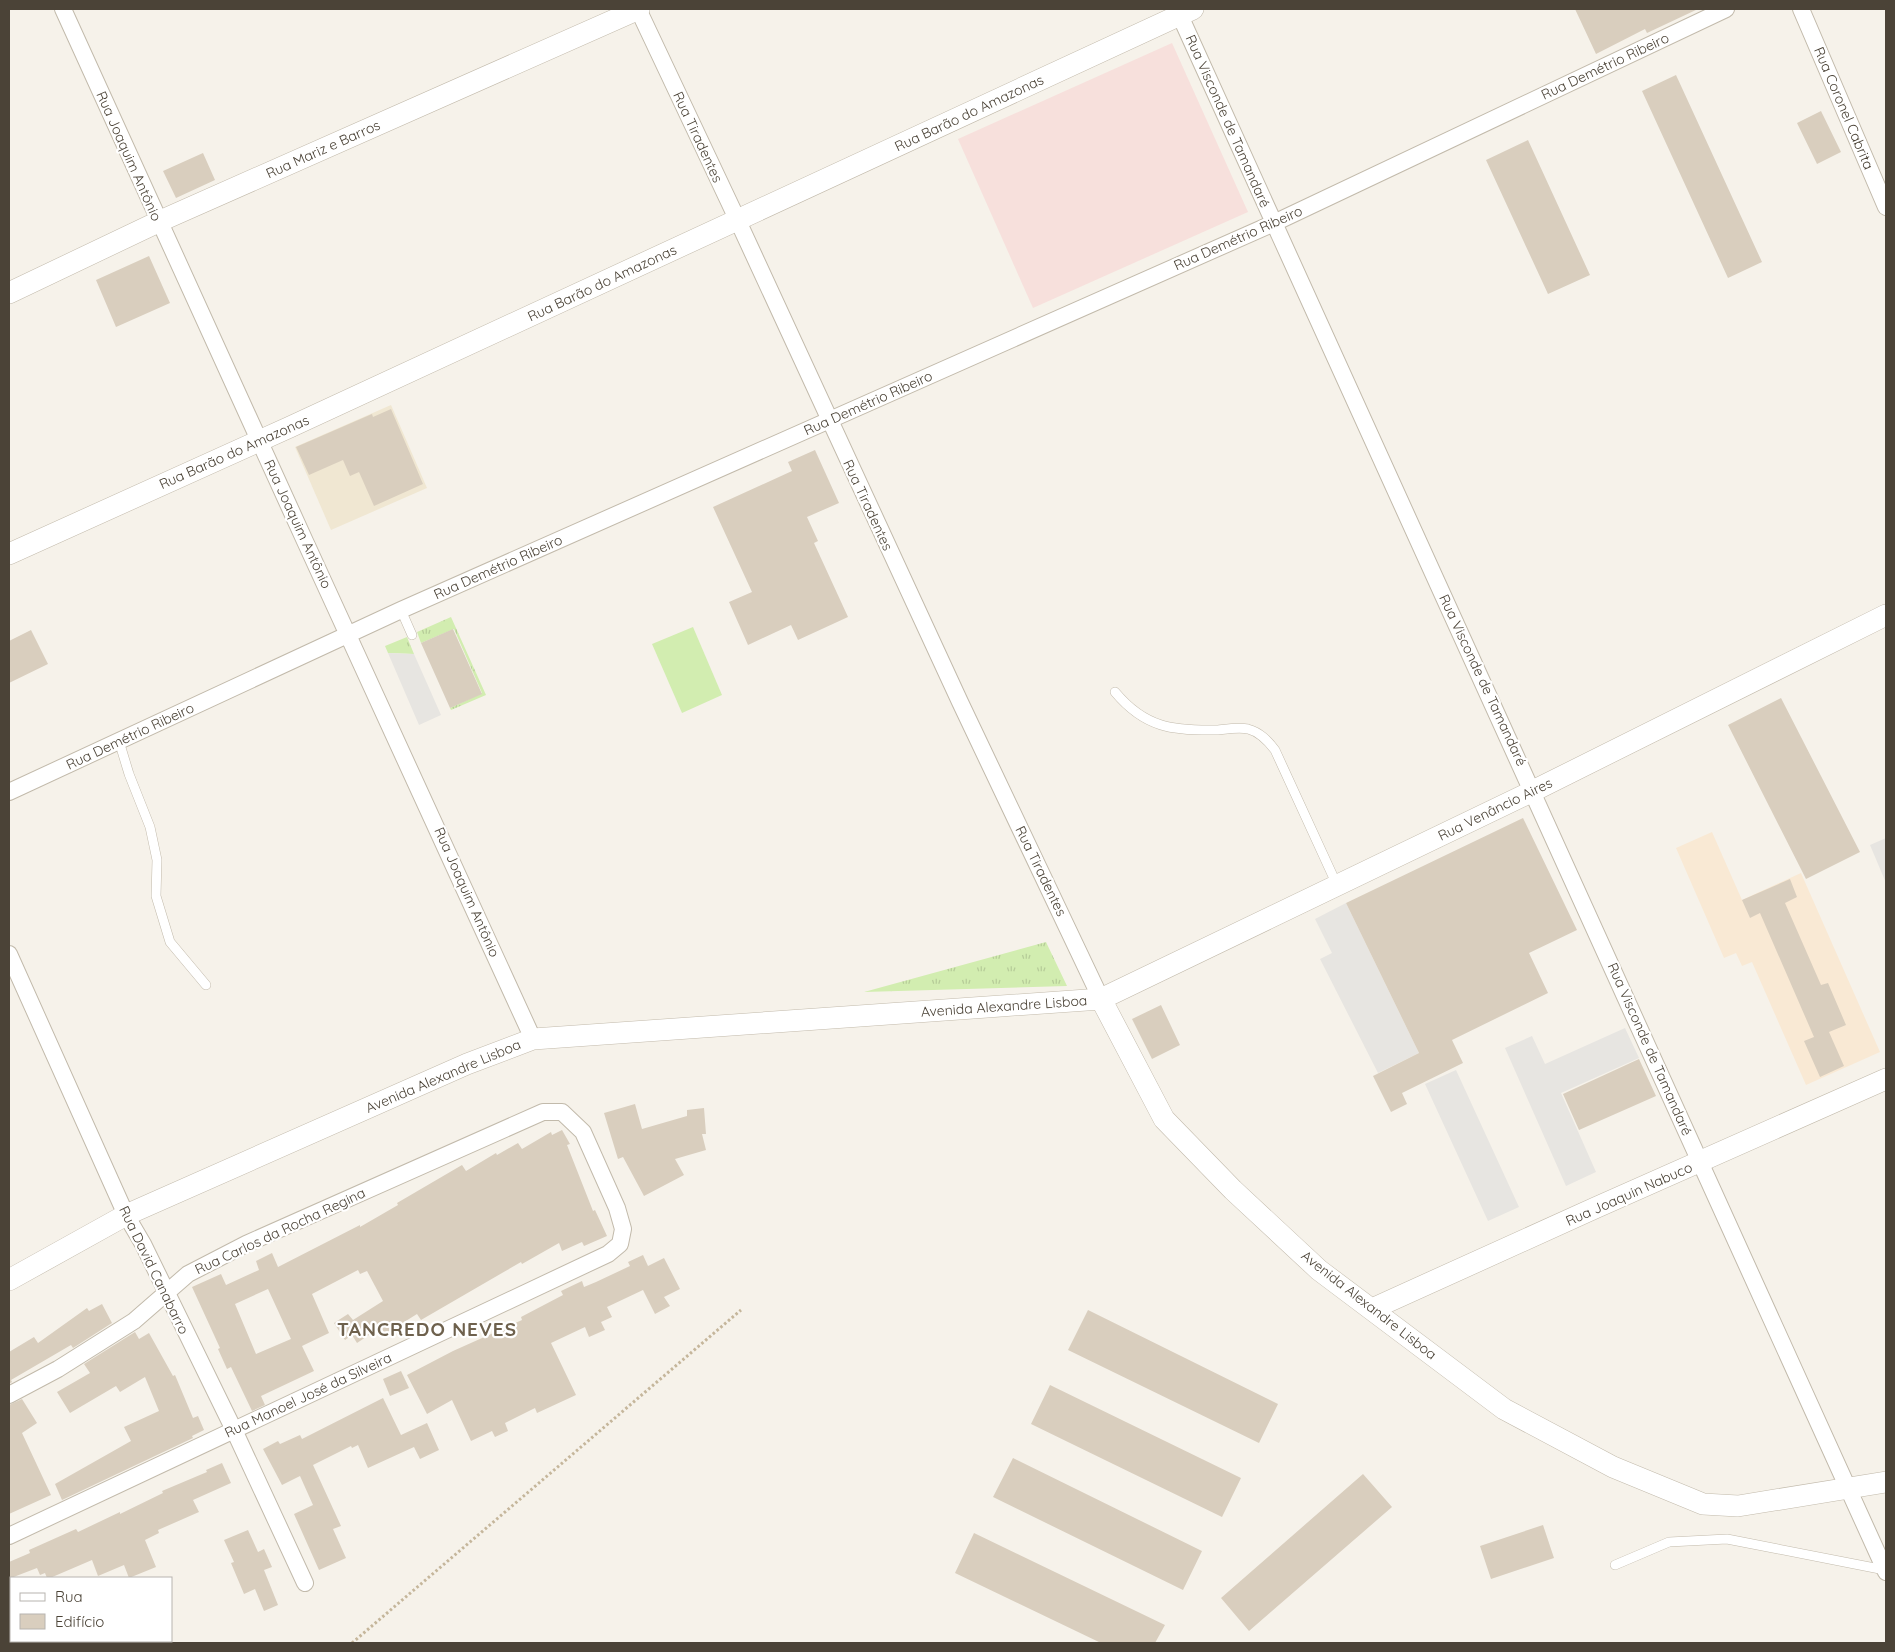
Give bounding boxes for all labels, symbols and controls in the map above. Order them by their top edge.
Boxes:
street label: Rua Demétrio Ribeiro [1538,28,1672,104]
street label: Rua Visconde de Tamandaré [1182,32,1274,210]
street label: Rua Coronel Cabrita [1810,44,1878,172]
street label: Rua Barão do Amazonas [892,71,1046,155]
street label: Rua Joaquim Antônio [92,88,166,224]
street label: Rua Tiradentes [669,89,727,185]
street label: Rua Mariz e Barros [263,116,383,182]
street label: Rua Demétrio Ribeiro [1171,202,1305,274]
street label: Rua Barão do Amazonas [525,241,679,325]
street label: Rua Demétrio Ribeiro [801,367,935,439]
street label: Rua Barão do Amazonas [156,411,312,493]
street label: Rua Joaquim Antônio [260,457,336,591]
street label: Rua Tiradentes [839,457,897,553]
street label: Rua Demétrio Ribeiro [431,531,565,603]
street label: Rua Visconde de Tamandaré [1435,591,1531,769]
street label: Rua Demétrio Ribeiro [63,698,197,774]
street label: Rua Venâncio Aires [1435,773,1555,845]
street label: Rua Tiradentes [1011,823,1071,919]
street label: Rua Joaquim Antônio [430,824,504,960]
street label: Rua Visconde de Tamandaré [1604,960,1696,1138]
street label: Avenida Alexandre Lisboa [920,991,1088,1021]
street label: Avenida Alexandre Lisboa [363,1035,523,1117]
street label: Rua Joaquin Nabuco [1563,1158,1695,1230]
street label: Rua Carlos da Rocha Regina [192,1184,368,1278]
street label: Rua David Canabarro [115,1203,193,1337]
street label: Avenida Alexandre Lisboa [1298,1247,1440,1363]
district label: TANCREDO NEVES [337,1317,517,1341]
street label: Rua Manoel José da Silveira [222,1348,394,1442]
legend [10,1577,172,1642]
text: Rua [55,1587,83,1606]
text: Edifício [55,1612,104,1631]

